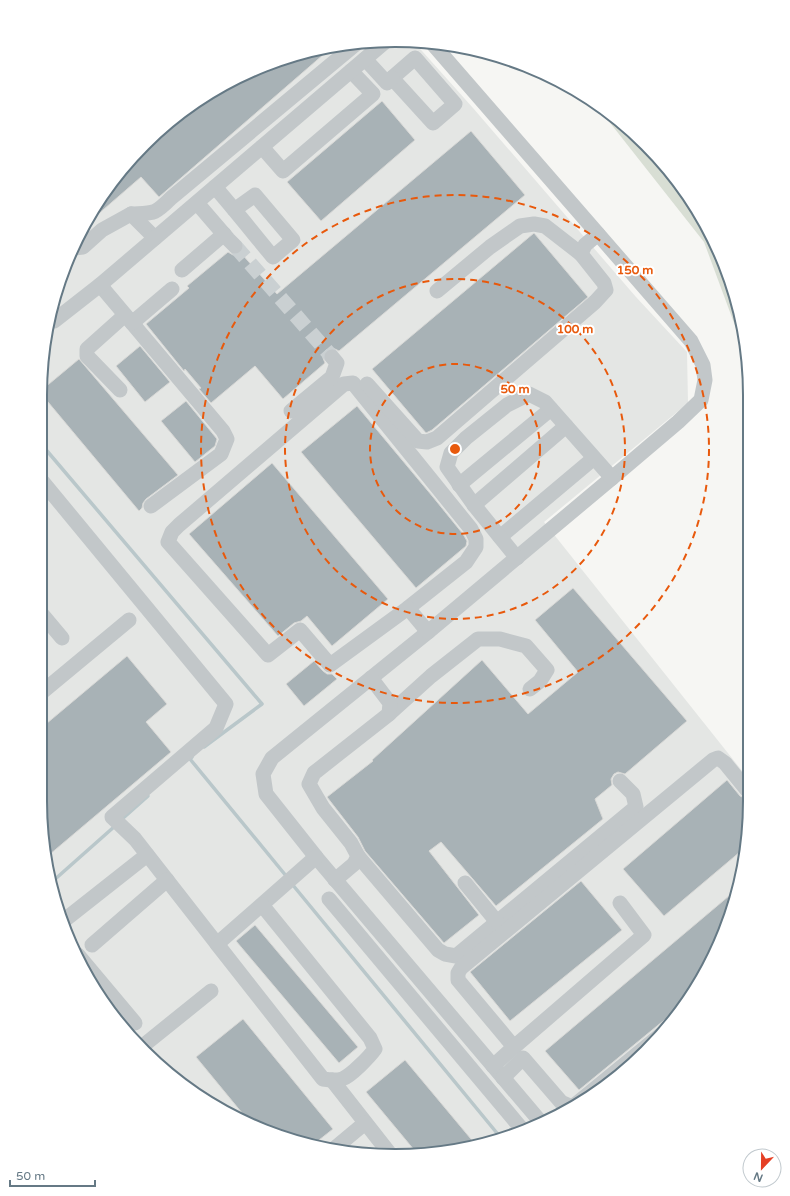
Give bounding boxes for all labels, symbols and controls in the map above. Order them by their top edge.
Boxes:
text: 150 m [617,263,653,277]
text: 100 m [557,322,593,336]
text: 50 m [500,382,530,396]
centre of rings [448,442,462,456]
north arrow [742,1148,782,1188]
scale bar [10,1162,95,1188]
text: 50 m [16,1169,45,1183]
text: N [752,1169,765,1184]

